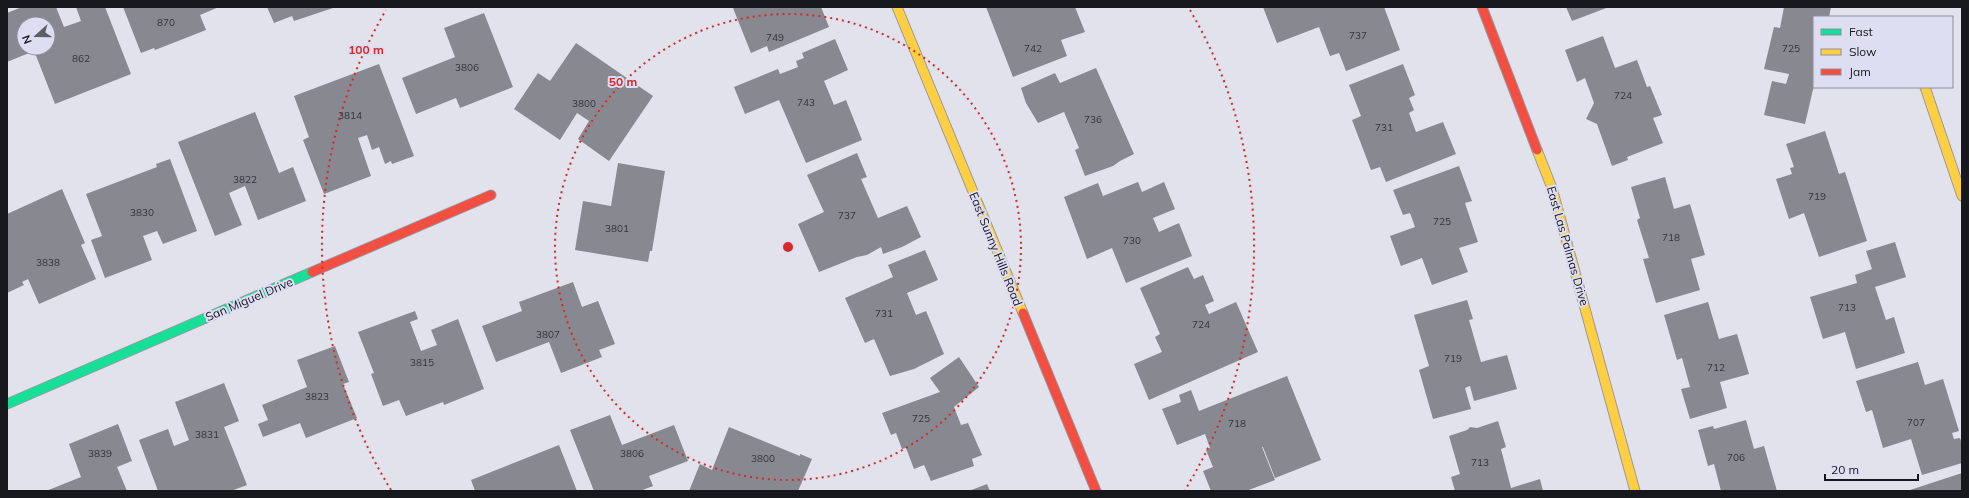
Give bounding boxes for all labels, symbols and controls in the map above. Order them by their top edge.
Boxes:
north arrow [16,16,56,56]
house number: 870 [157,16,175,29]
legend [1813,16,1953,88]
text: Fast [1849,24,1873,39]
house number: 737 [1349,29,1367,42]
house number: 749 [766,31,784,44]
text: N [19,33,35,46]
text: 100 m [348,42,384,57]
house number: 742 [1024,42,1042,55]
house number: 725 [1782,42,1800,55]
text: Slow [1849,44,1877,59]
house number: 862 [72,52,90,65]
house number: 3806 [455,61,479,74]
text: Jam [1849,64,1871,79]
text: 50 m [609,74,637,89]
house number: 724 [1614,89,1632,102]
house number: 743 [797,96,815,109]
house number: 3800 [572,97,596,110]
house number: 3814 [338,109,362,122]
house number: 736 [1084,113,1102,126]
house number: 731 [1375,121,1393,134]
house number: 3822 [233,173,257,186]
street label: East Las Palmas Drive [1544,185,1592,307]
street label: East Sunny Hills Road [966,190,1026,308]
house number: 719 [1808,190,1826,203]
house number: 3830 [130,206,154,219]
house number: 737 [838,209,856,222]
house number: 725 [1433,215,1451,228]
house number: 3801 [605,222,629,235]
house number: 718 [1662,231,1680,244]
house number: 730 [1123,234,1141,247]
centre of rings [781,240,795,254]
house number: 3838 [36,256,60,269]
street label: San Miguel Drive [203,274,295,324]
house number: 713 [1838,301,1856,314]
house number: 731 [875,307,893,320]
house number: 724 [1192,318,1210,331]
house number: 3807 [536,328,560,341]
house number: 719 [1444,352,1462,365]
house number: 3815 [410,356,434,369]
house number: 712 [1707,361,1725,374]
house number: 3823 [305,390,329,403]
house number: 725 [912,412,930,425]
house number: 707 [1907,416,1925,429]
house number: 718 [1228,417,1246,430]
house number: 3831 [195,428,219,441]
house number: 3839 [88,447,112,460]
house number: 3806 [620,447,644,460]
house number: 706 [1727,451,1745,464]
house number: 3800 [751,452,775,465]
house number: 713 [1471,456,1489,469]
scale bar [1825,456,1918,482]
text: 20 m [1831,462,1859,477]

